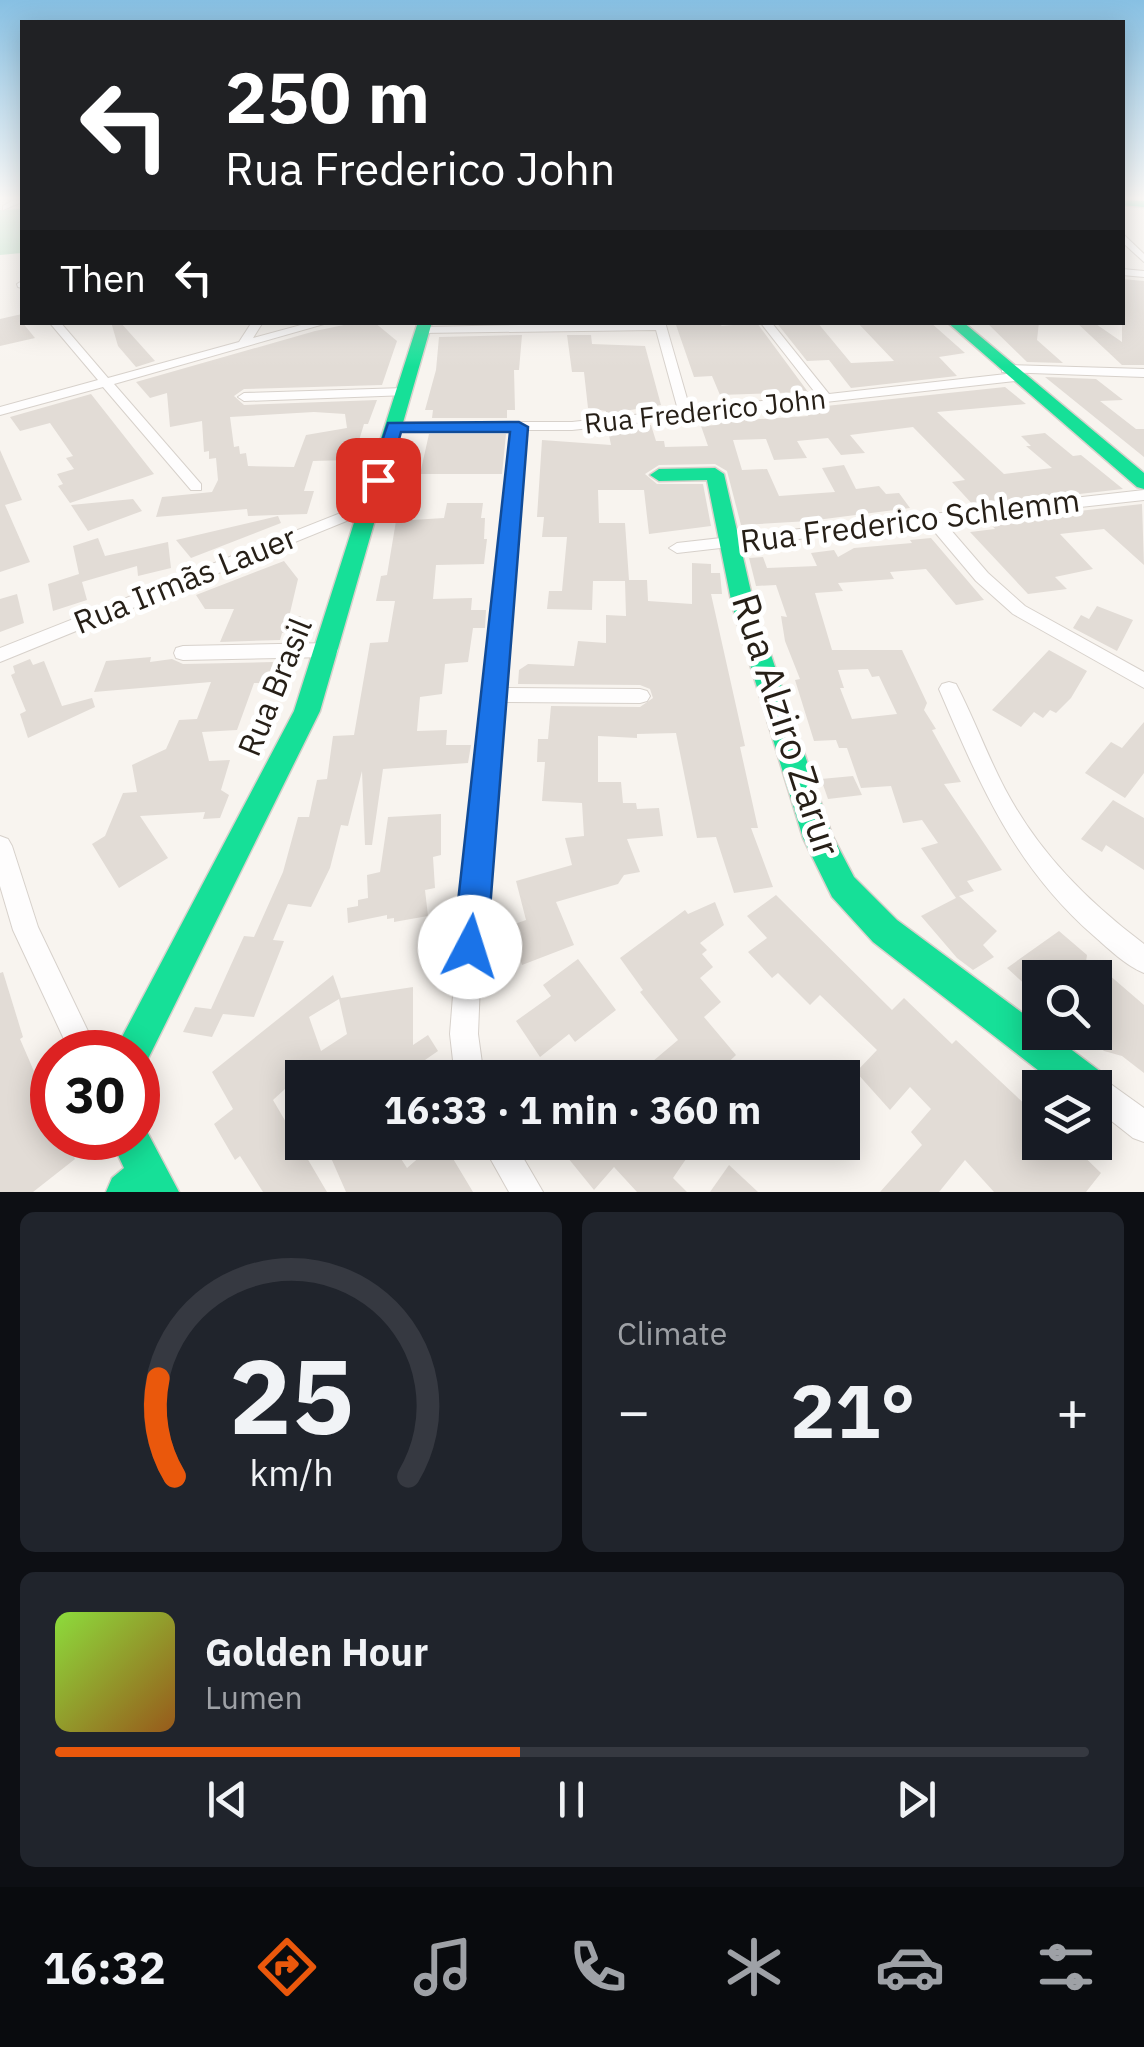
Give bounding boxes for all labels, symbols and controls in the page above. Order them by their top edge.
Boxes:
text: 250 m [225,51,430,142]
icon: left [60,60,190,190]
text: Rua Frederico John [225,139,615,197]
icon: left [166,250,221,305]
text: Then [60,253,146,302]
street label: Rua Frederico John [582,379,828,442]
pin [336,438,421,523]
icon: arrive [351,453,406,508]
street label: Rua Frederico Schlemm [738,478,1082,562]
street label: Rua Irmãs Lauer [67,515,302,643]
street label: Rua Alziro Zarur [722,587,853,862]
street label: Rua Brasil [227,611,321,762]
position arrow [418,895,522,999]
map controls [1022,960,1112,1160]
button: search [1022,960,1112,1050]
speed limit sign: 30 [30,1030,160,1160]
button: layers [1022,1070,1112,1160]
text: 16:33 · 1 min · 360 m [384,1085,761,1134]
text: Climate [617,1312,727,1354]
text: 25 [229,1327,353,1463]
text: 21° [790,1361,916,1459]
text: − [617,1375,650,1446]
text: + [1056,1375,1089,1446]
text: km/h [249,1449,333,1496]
text: Golden Hour [205,1627,428,1676]
text: Lumen [205,1676,303,1718]
icon: previous [200,1772,255,1827]
icon: pause [544,1772,599,1827]
icon: next [889,1772,944,1827]
icon: directions [252,1932,322,2002]
icon: music [408,1932,478,2002]
icon: phone [563,1932,633,2002]
icon: climate [719,1932,789,2002]
icon: car [875,1932,945,2002]
icon: filters [1031,1932,1101,2002]
text: 16:32 [43,1938,166,1996]

